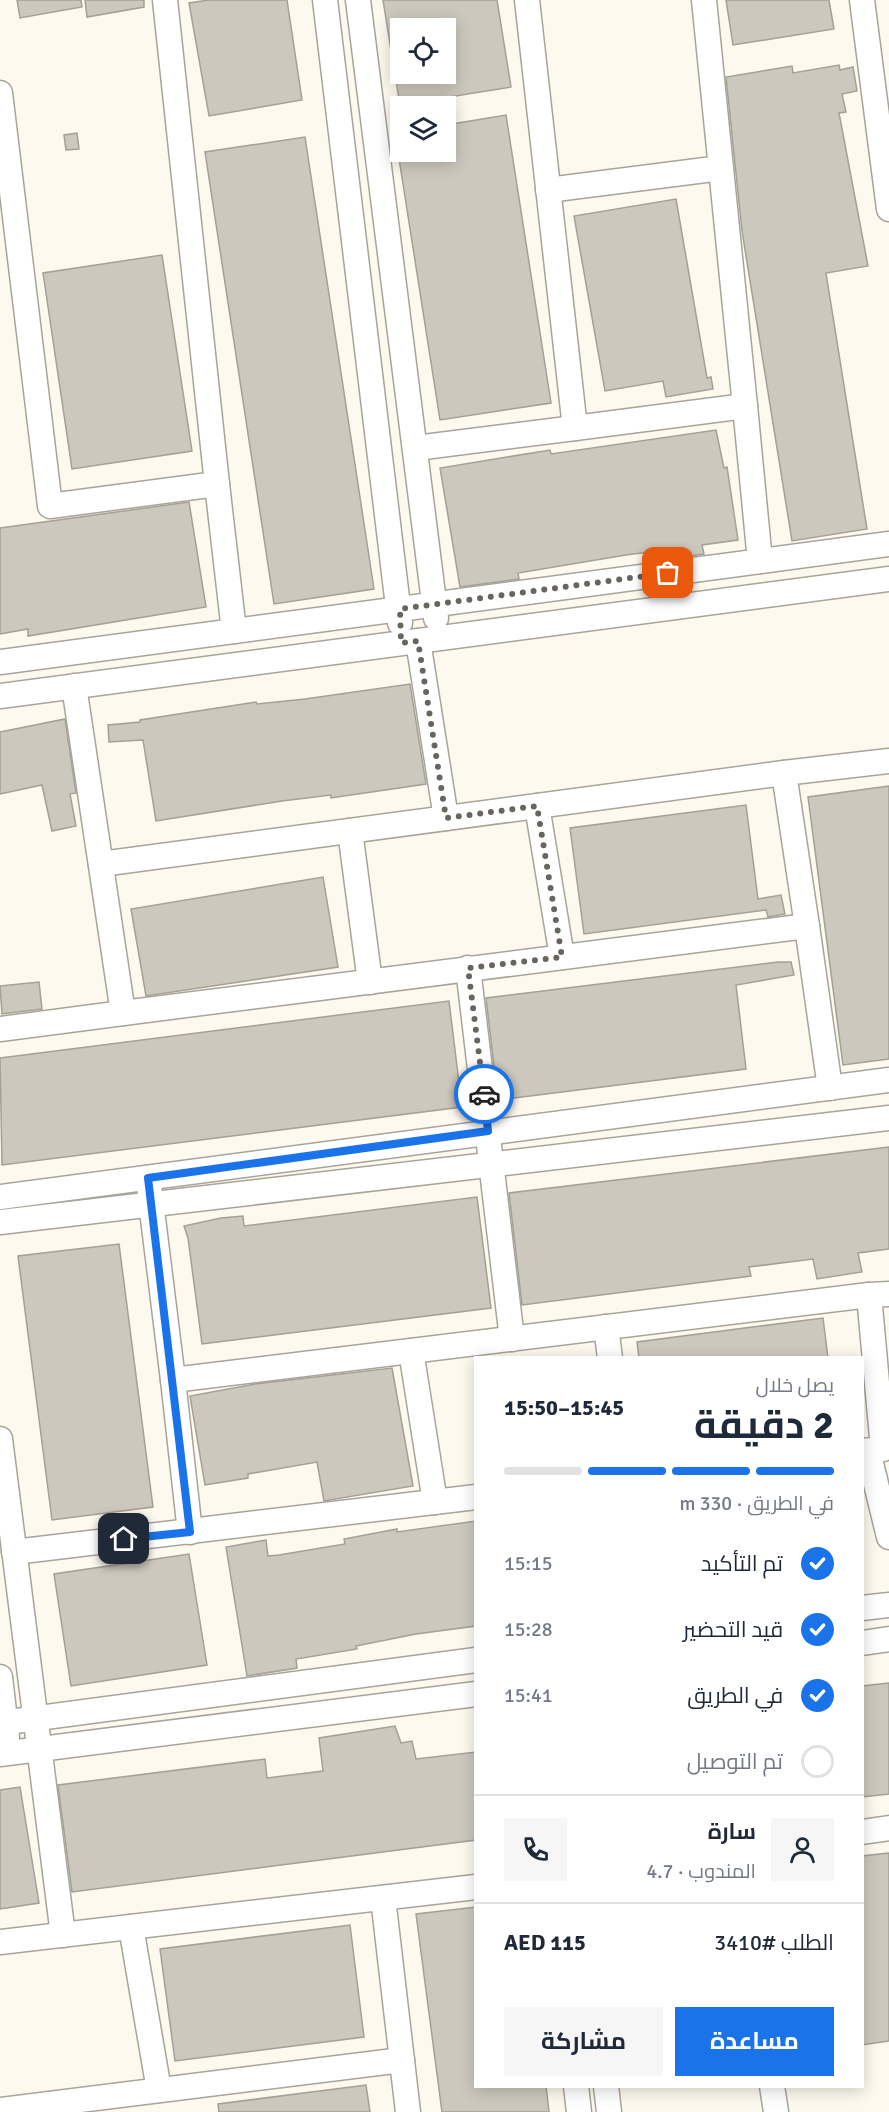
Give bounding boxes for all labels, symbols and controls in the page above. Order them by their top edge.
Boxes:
map controls [390,18,456,162]
button: locate [390,18,456,84]
button: layers [390,96,456,162]
pin [642,547,693,598]
icon: bag [651,556,684,589]
courier [454,1064,514,1124]
icon: car [468,1078,501,1111]
text: يصل خلال [755,1373,834,1398]
text: 15:45–15:50 [504,1394,624,1421]
text: 2 دقيقة [694,1401,834,1449]
text: في الطريق · 330 m [679,1491,834,1516]
pin [98,1513,149,1564]
icon: home [107,1522,140,1555]
icon: check [801,1547,834,1580]
text: تم التأكيد [701,1550,783,1577]
text: 15:15 [504,1551,553,1576]
icon: check [801,1613,834,1646]
text: قيد التحضير [683,1616,783,1643]
text: 15:28 [504,1617,553,1642]
icon: check [801,1679,834,1712]
text: في الطريق [687,1682,783,1709]
text: 15:41 [504,1683,553,1708]
text: تم التوصيل [687,1748,783,1775]
button: phone [504,1818,567,1881]
text: سارة [708,1818,756,1845]
button: person [771,1818,834,1881]
text: المندوب · 4.7 [647,1859,756,1884]
text: AED 115 [504,1929,586,1956]
text: الطلب #3410 [714,1929,834,1956]
button: مشاركة [504,2007,663,2076]
button: مساعدة [675,2007,834,2076]

